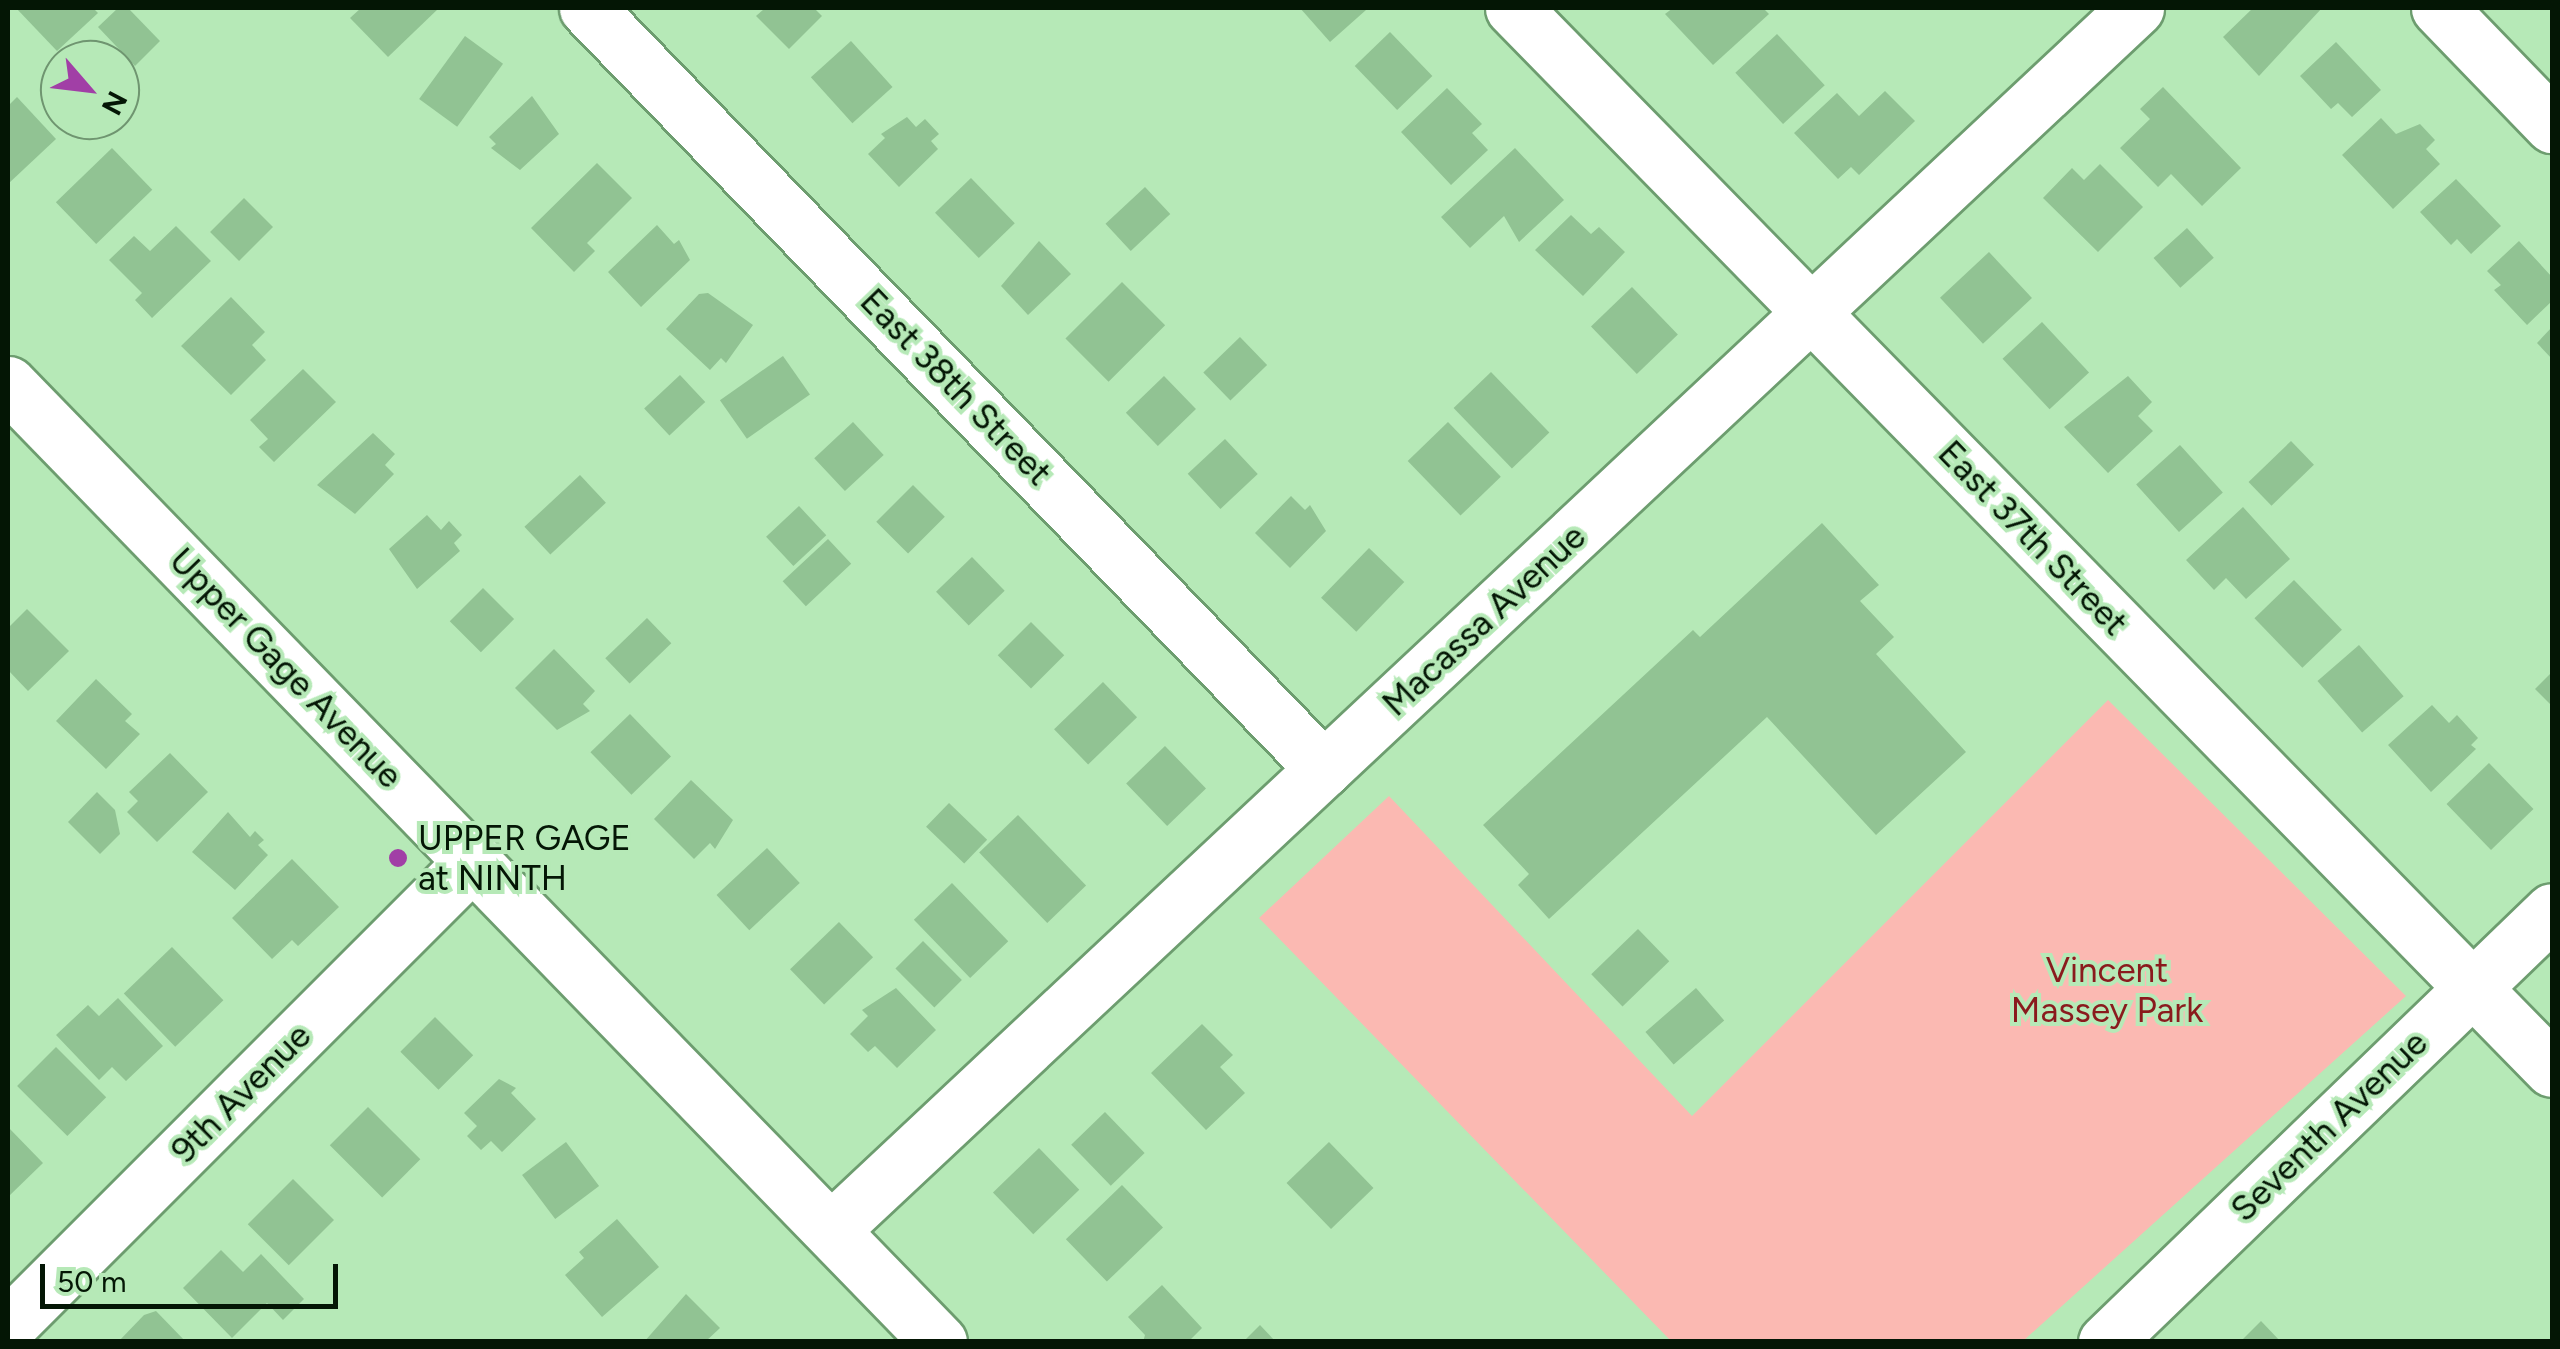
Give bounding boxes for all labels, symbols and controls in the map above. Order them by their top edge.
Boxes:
north arrow [40,40,140,140]
text: N [95,86,135,121]
street label: East 38th Street [852,280,1060,494]
street label: East 37th Street [1930,432,2136,644]
street label: Macassa Avenue [1374,515,1594,725]
street label: Upper Gage Avenue [161,539,411,797]
place label: UPPER GAGE at NINTH [418,817,631,899]
marker: UPPER GAGE at NINTH [387,847,409,869]
park label: Vincent Massey Park [2011,949,2203,1031]
street label: 9th Avenue [163,1015,319,1171]
street label: Seventh Avenue [2222,1022,2436,1230]
scale bar [45,1244,342,1306]
text: 50 m [57,1263,126,1300]

